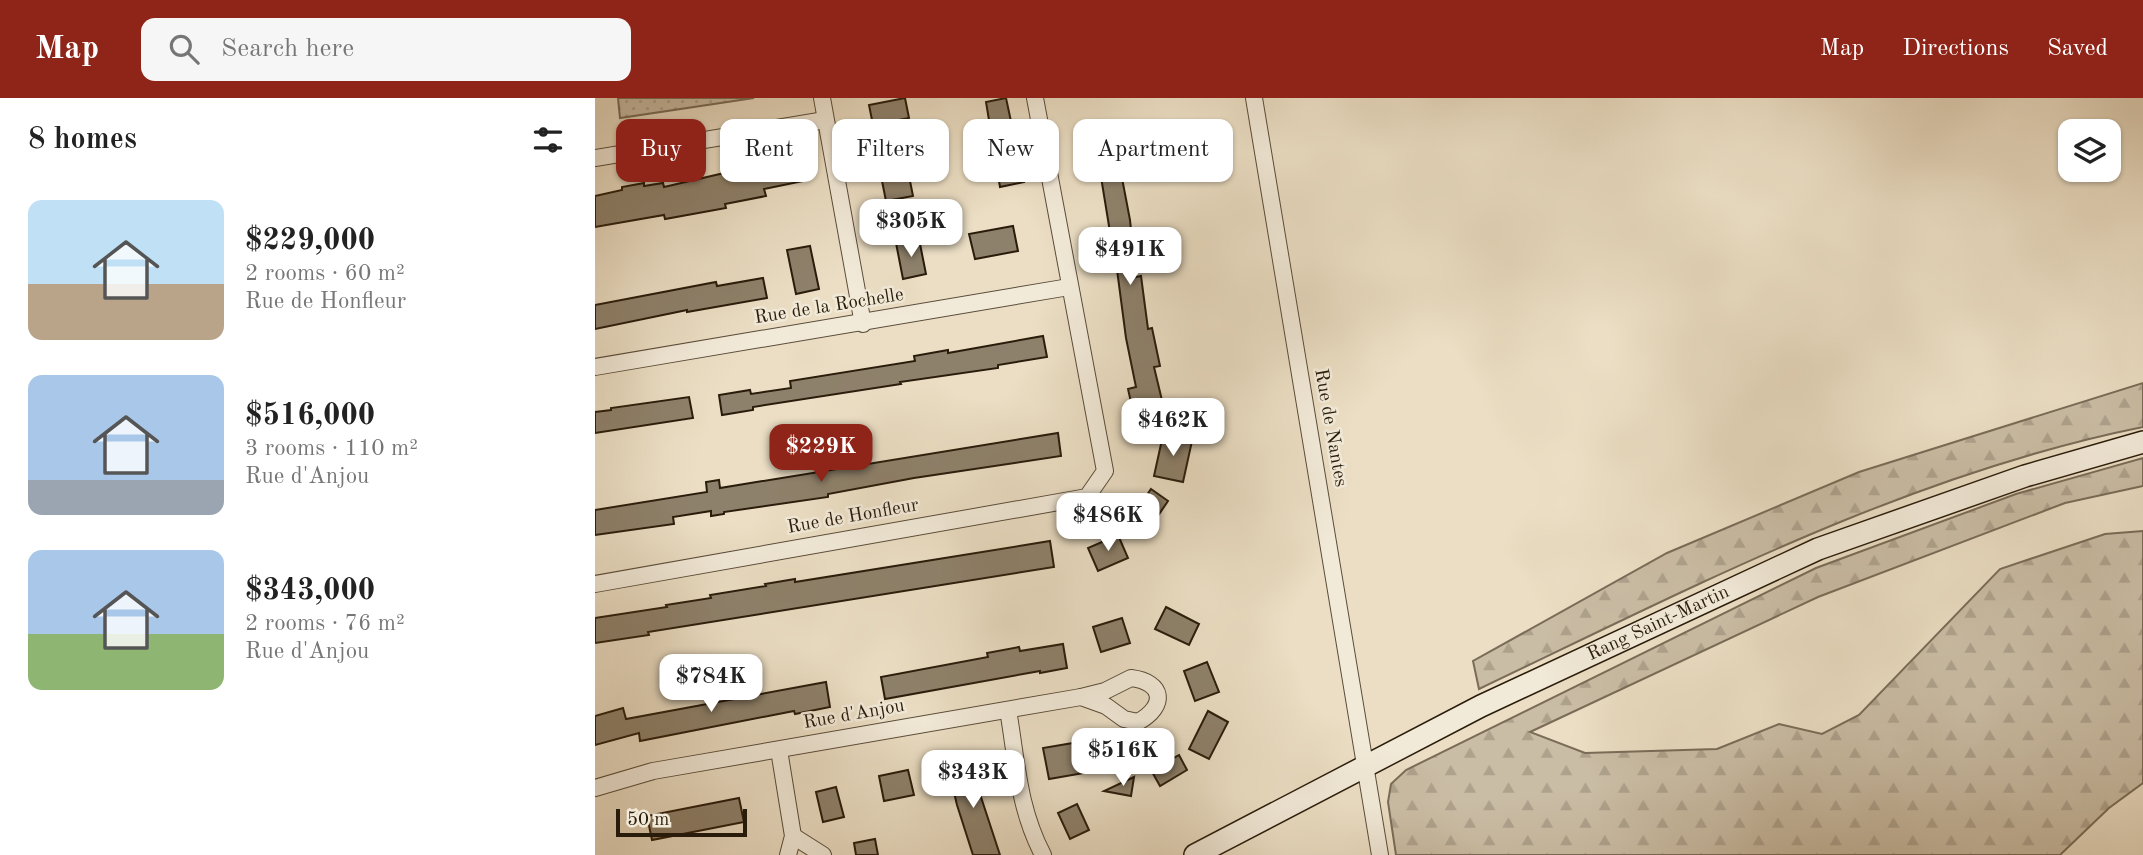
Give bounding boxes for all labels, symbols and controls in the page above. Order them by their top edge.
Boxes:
search box [141,18,631,81]
icon: search [165,30,203,68]
text: Map [35,33,99,66]
text: Search here [221,36,354,62]
text: Map [1820,37,1864,61]
text: Directions [1902,37,2009,61]
text: Saved [2047,37,2108,61]
chip: Buy [616,119,706,182]
chip: Rent [720,119,818,182]
chip: Filters [832,119,949,182]
chip: New [963,119,1059,182]
chip: Apartment [1073,119,1233,182]
map controls [2058,119,2121,182]
button: layers [2058,119,2121,182]
icon: filters [529,121,567,159]
text: 8 homes [28,125,137,155]
pin: $305K [862,200,960,259]
text: $305K [875,210,947,233]
text: $229,000 [245,226,375,256]
icon: home [84,228,168,312]
pin: $491K [1081,228,1179,287]
text: $491K [1094,238,1166,261]
text: 2 rooms · 60 m² [245,262,405,285]
street label: Rue de la Rochelle [753,286,905,328]
text: Rue de Honfleur [245,290,406,313]
street label: Rue de Nantes [1310,367,1350,489]
pin: $462K [1124,398,1222,458]
text: $516,000 [245,401,375,431]
icon: home [84,403,168,487]
text: $462K [1137,409,1209,432]
pin: $229K [772,424,870,484]
text: $229K [785,435,857,458]
text: 3 rooms · 110 m² [245,437,418,460]
text: Rue d'Anjou [245,465,369,488]
pin: $486K [1059,494,1157,553]
street label: Rue de Honfleur [786,496,920,538]
text: $486K [1072,504,1144,527]
text: $343,000 [245,576,375,606]
icon: home [84,578,168,662]
street label: Rang Saint-Martin [1584,582,1732,665]
text: 2 rooms · 76 m² [245,612,405,635]
text: Rue d'Anjou [245,640,369,663]
pin: $784K [662,654,760,714]
text: $784K [675,665,747,688]
street label: Rue d'Anjou [802,697,906,733]
pin: $516K [1074,728,1172,788]
text: $516K [1087,739,1159,762]
pin: $343K [924,750,1022,810]
text: $343K [937,761,1009,784]
scale bar [616,806,747,838]
text: 50 m [627,811,669,830]

